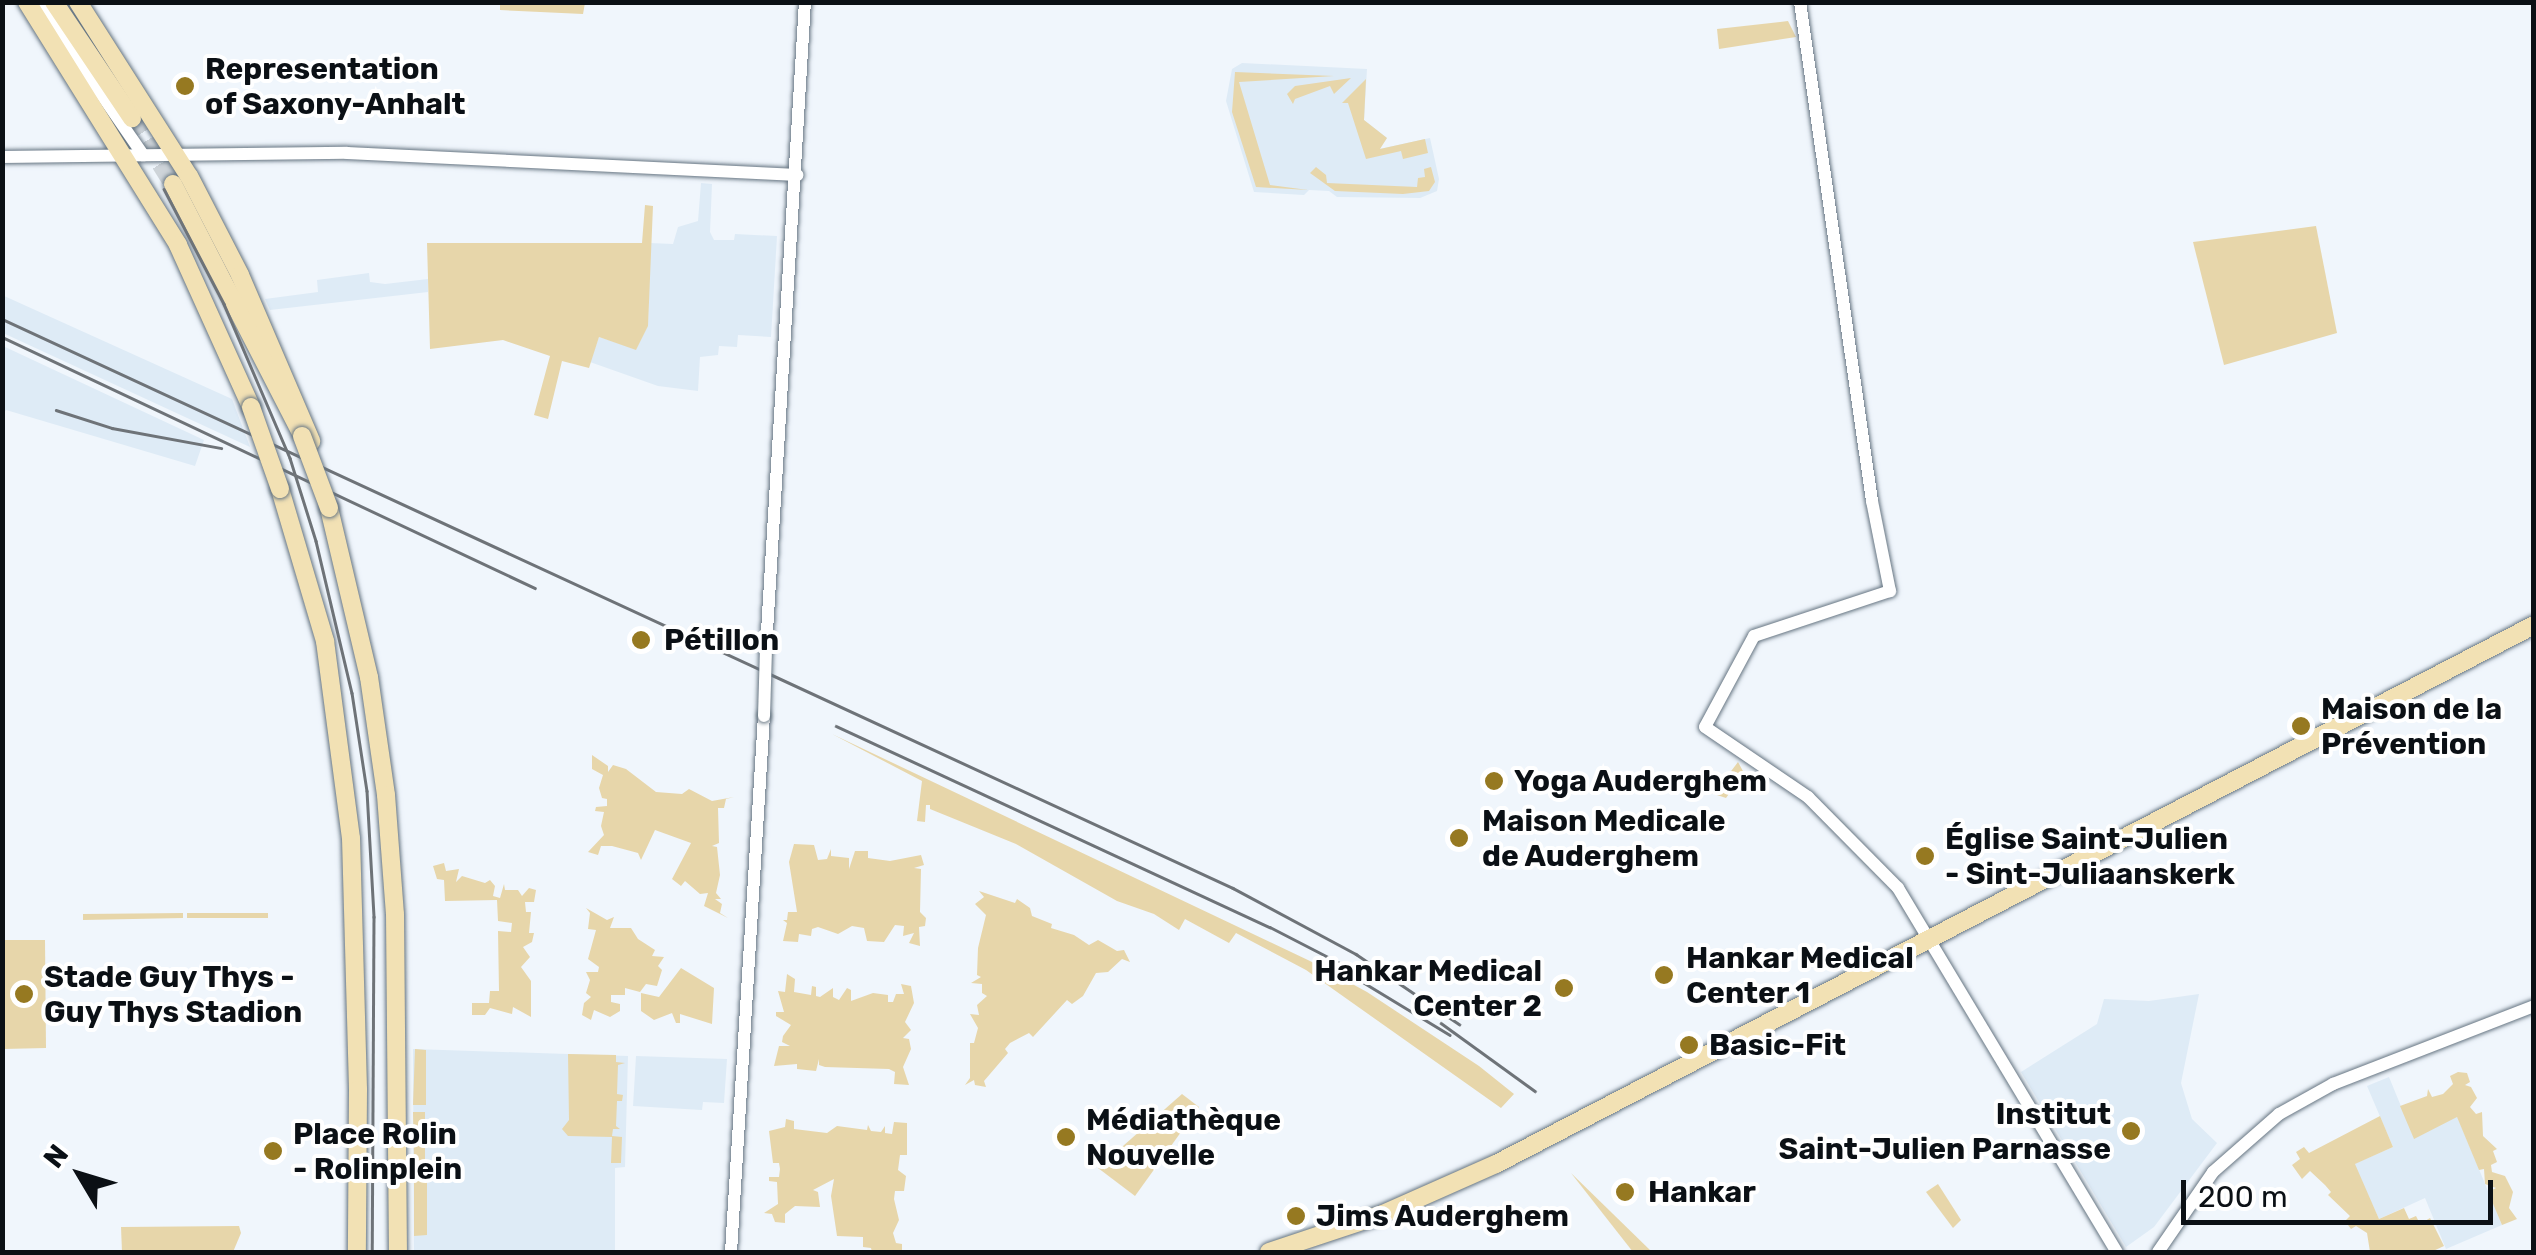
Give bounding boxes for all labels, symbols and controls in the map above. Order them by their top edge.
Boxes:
place label: Representation of Saxony-Anhalt [205,51,466,122]
marker: Representation of Saxony-Anhalt [174,75,196,97]
place label: Pétillon [664,622,779,658]
marker: Pétillon [628,627,654,653]
place label: Maison de la Prévention [2321,691,2502,762]
marker: Maison de la Prévention [2290,715,2312,737]
place label: Yoga Auderghem [1514,763,1768,799]
marker: Yoga Auderghem [1483,770,1505,792]
place label: Maison Medicale de Auderghem [1482,803,1726,874]
place label: Église Saint-Julien - Sint-Juliaanskerk [1945,821,2235,892]
marker: Maison Medicale de Auderghem [1446,825,1472,851]
marker: Église Saint-Julien - Sint-Juliaanskerk [1914,845,1936,867]
place label: Hankar Medical Center 1 [1686,940,1914,1010]
place label: Hankar Medical Center 2 [1314,953,1542,1024]
place label: Stade Guy Thys - Guy Thys Stadion [44,959,304,1030]
marker: Hankar Medical Center 1 [1651,962,1677,988]
marker: Hankar Medical Center 2 [1551,975,1577,1001]
marker: Stade Guy Thys - Guy Thys Stadion [13,983,35,1005]
place label: Basic-Fit [1709,1027,1846,1063]
marker: Basic-Fit [1678,1034,1700,1056]
place label: Institut Saint-Julien Parnasse [1779,1096,2111,1166]
place label: Médiathèque Nouvelle [1086,1102,1281,1172]
place label: Place Rolin - Rolinplein [293,1116,462,1186]
marker: Institut Saint-Julien Parnasse [2120,1120,2142,1142]
north arrow [30,1125,130,1225]
marker: Médiathèque Nouvelle [1055,1126,1077,1148]
text: N [37,1138,75,1174]
marker: Place Rolin - Rolinplein [262,1140,284,1162]
scale bar [2186,1160,2498,1222]
place label: Hankar [1648,1174,1756,1210]
marker: Hankar [1612,1179,1638,1205]
text: 200 m [2198,1179,2288,1215]
place label: Jims Auderghem [1316,1198,1570,1234]
marker: Jims Auderghem [1285,1205,1307,1227]

